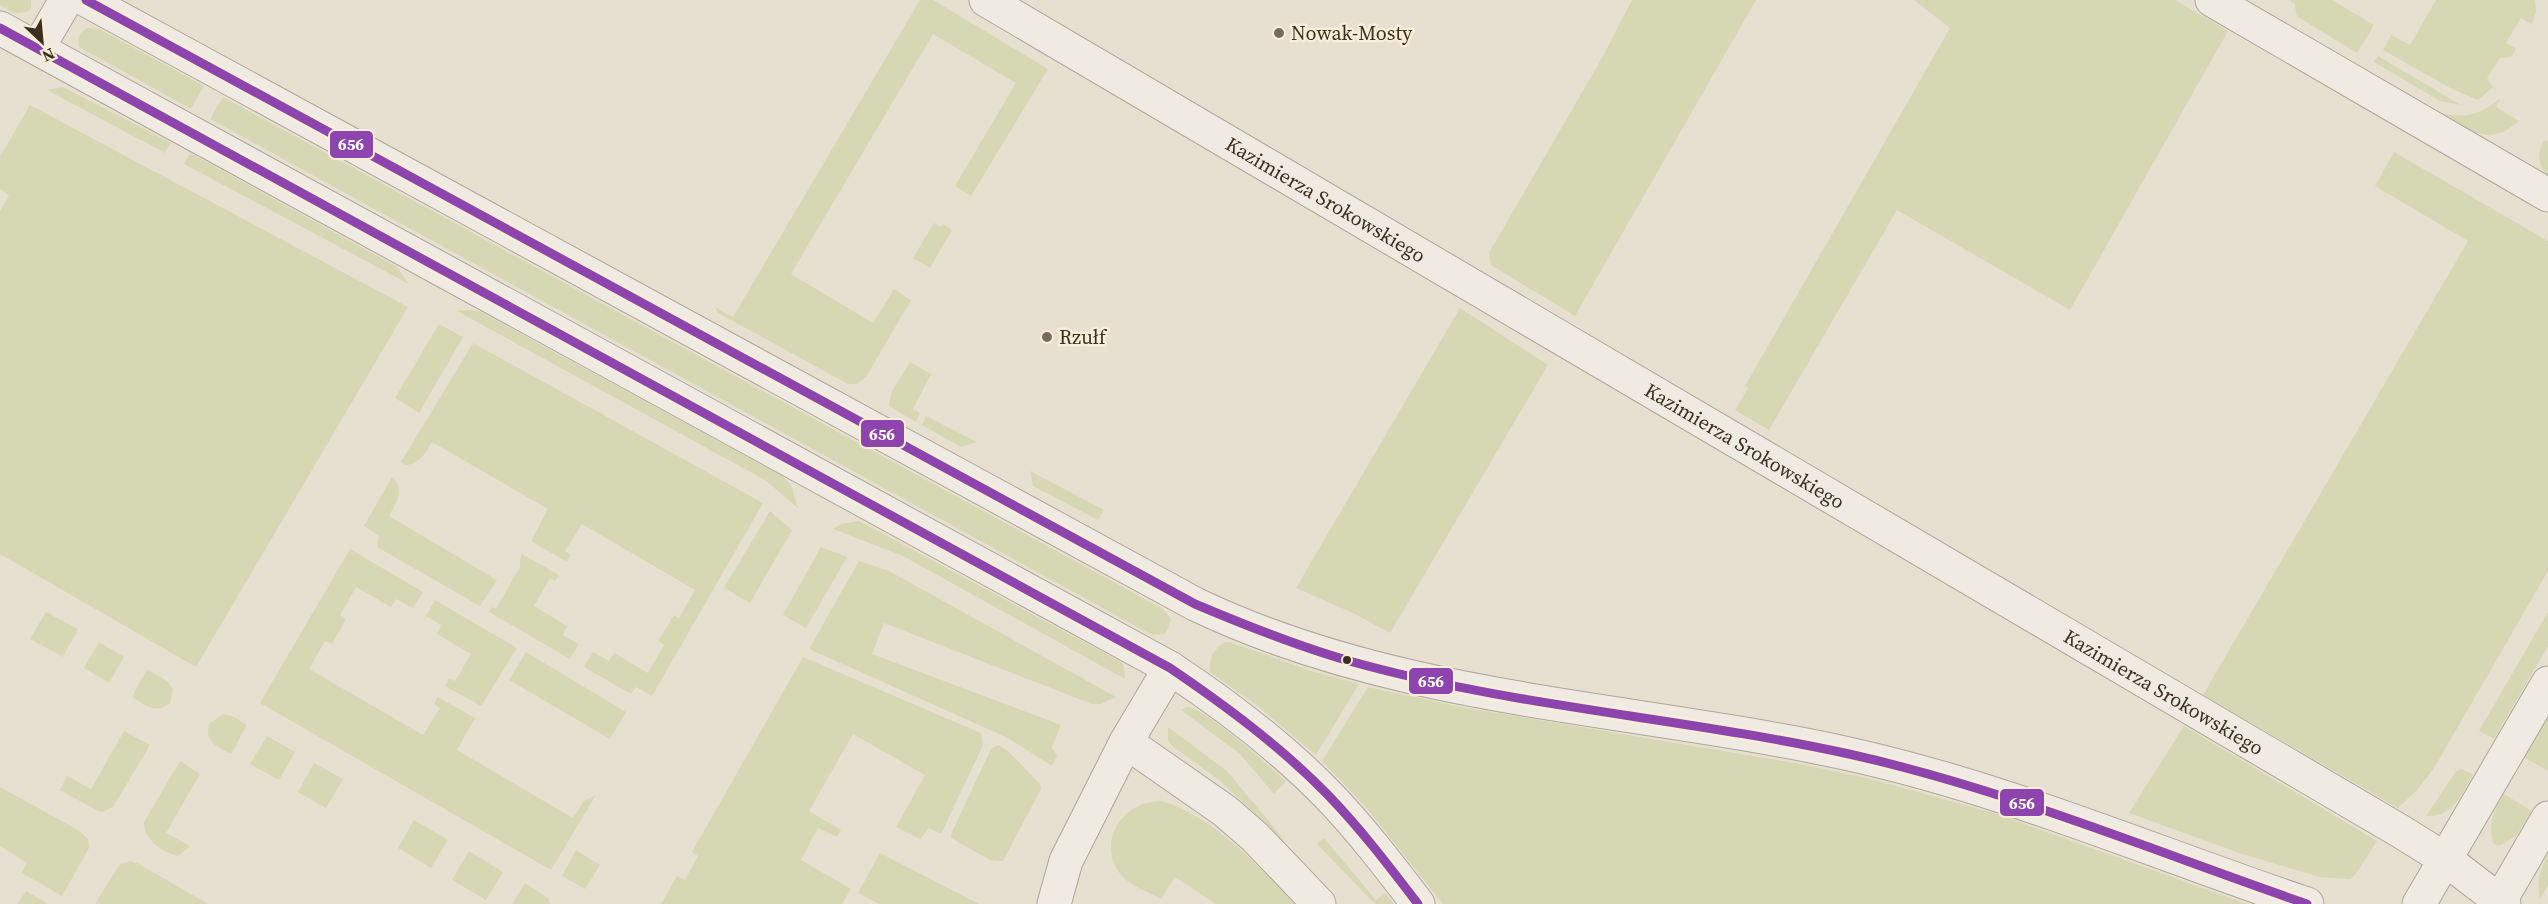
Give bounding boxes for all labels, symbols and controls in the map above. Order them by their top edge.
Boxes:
north arrow [12,12,72,72]
place label: Nowak-Mosty [1291,19,1413,47]
marker: Nowak-Mosty [1272,26,1286,40]
text: N [38,43,59,68]
line badge: 656 [329,130,374,159]
street label: Kazimierza Srokowskiego [1220,130,1431,269]
text: 656 [338,133,364,155]
place label: Rzułf [1059,323,1108,351]
marker: Rzułf [1040,330,1054,344]
street label: Kazimierza Srokowskiego [1639,376,1850,516]
line badge: 656 [860,419,905,448]
text: 656 [869,423,895,445]
street label: Kazimierza Srokowskiego [2058,622,2269,762]
unlabelled marker [1341,654,1353,666]
line badge: 656 [1408,667,1454,695]
text: 656 [1418,670,1444,692]
line badge: 656 [1999,788,2045,817]
text: 656 [2009,792,2035,814]

